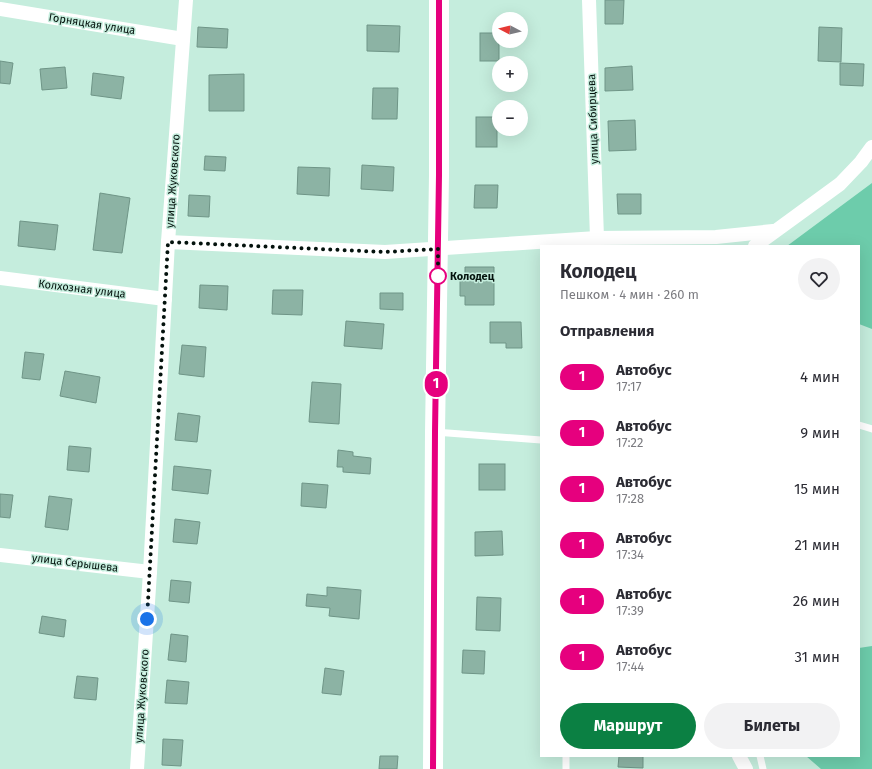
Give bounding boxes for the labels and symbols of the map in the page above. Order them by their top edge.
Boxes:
street label: Горняцкая улица [48,11,136,37]
north arrow [492,12,528,48]
street label: улица Сибирцева [585,74,601,164]
street label: улица Жуковского [163,134,183,228]
marker: Колодец [429,267,447,285]
place label: Колодец [450,270,495,283]
street label: Колхозная улица [38,277,126,301]
line badge: 1 [423,371,449,397]
street label: улица Серышева [31,551,119,575]
your location [137,609,157,629]
street label: улица Жуковского [132,649,152,743]

